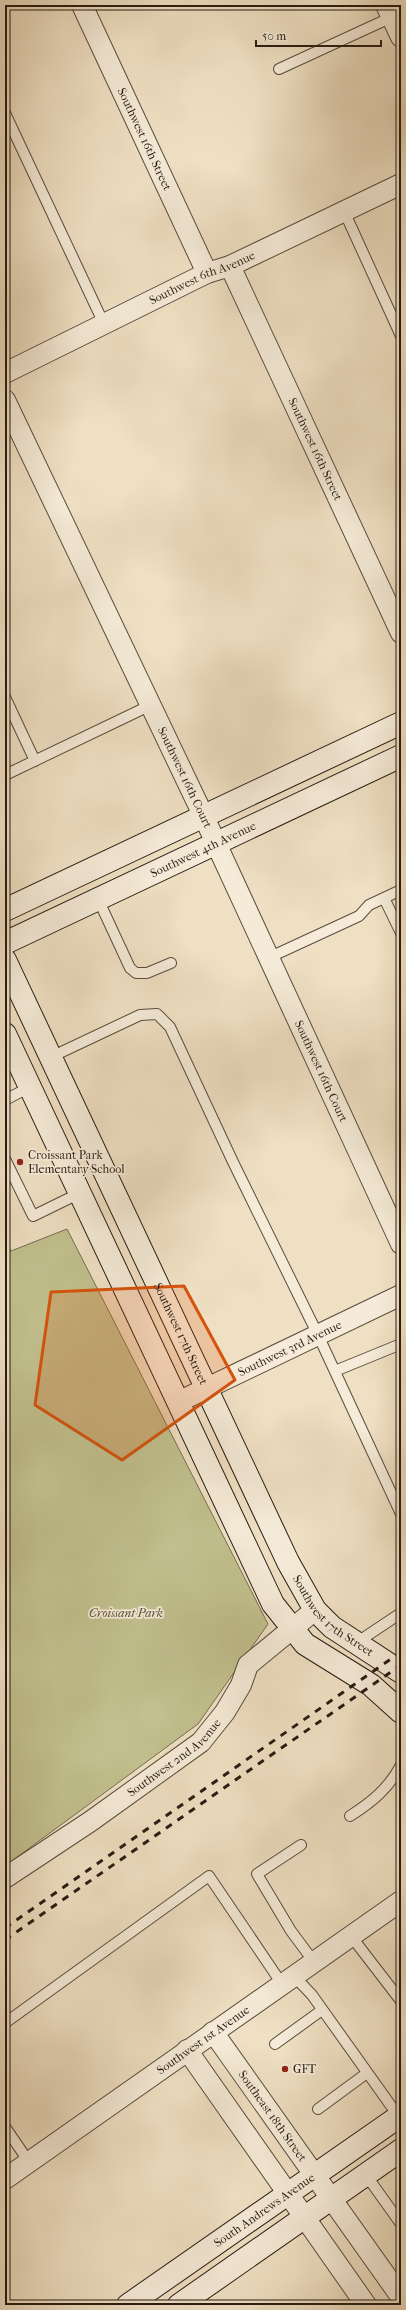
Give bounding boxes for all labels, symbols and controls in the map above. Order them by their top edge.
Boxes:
scale bar [256,22,381,48]
text: 50 m [262,29,286,43]
street label: Southwest 16th Street [115,86,175,193]
street label: Southwest 6th Avenue [147,248,257,308]
street label: Southwest 16th Street [285,395,346,503]
street label: Southwest 16th Court [155,724,215,831]
street label: Southwest 4th Avenue [148,819,258,880]
street label: Southwest 16th Court [292,1018,351,1125]
place label: Croissant Park Elementary School [28,1148,125,1176]
marker: Croissant Park Elementary School [15,1157,25,1167]
street label: Southwest 17th Street [151,1281,211,1388]
street label: Southwest 3rd Avenue [236,1317,344,1379]
street label: Southwest 17th Street [290,1573,377,1660]
park label: Croissant Park [89,1606,163,1620]
street label: Southwest 2nd Avenue [125,1716,224,1800]
street label: Southwest 1st Avenue [154,2003,252,2077]
place label: GFT [293,2062,317,2076]
marker: GFT [280,2064,290,2074]
street label: Southeast 18th Street [236,2068,310,2165]
street label: South Andrews Avenue [211,2170,317,2250]

